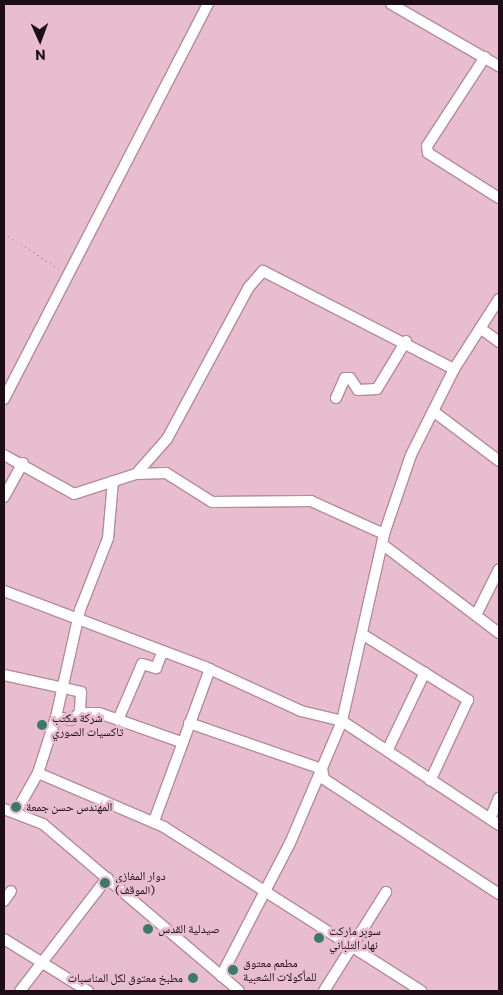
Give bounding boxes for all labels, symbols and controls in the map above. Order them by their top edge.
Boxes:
north arrow [15,15,65,65]
text: N [35,47,46,64]
place label: شركة مكتب تاكسيات الصوري [52,711,123,739]
marker: شركة مكتب تاكسيات الصوري [36,719,48,731]
place label: المهندس حسن جمعة [26,800,112,814]
marker: المهندس حسن جمعة [10,801,22,813]
place label: دوار المغازي (الموقف) [115,869,166,897]
marker: دوار المغازي (الموقف) [99,877,111,889]
place label: صيدلية القدس [158,922,220,936]
marker: صيدلية القدس [142,923,154,935]
place label: سوبر ماركت نهاد التلباني [329,924,381,952]
marker: سوبر ماركت نهاد التلباني [313,932,325,944]
place label: مطعم معتوق للمأكولات الشعبية [243,956,316,984]
marker: مطعم معتوق للمأكولات الشعبية [227,964,239,976]
place label: مطبخ معتوق لكل المناسبات [68,971,183,985]
marker: مطبخ معتوق لكل المناسبات [187,972,199,984]

